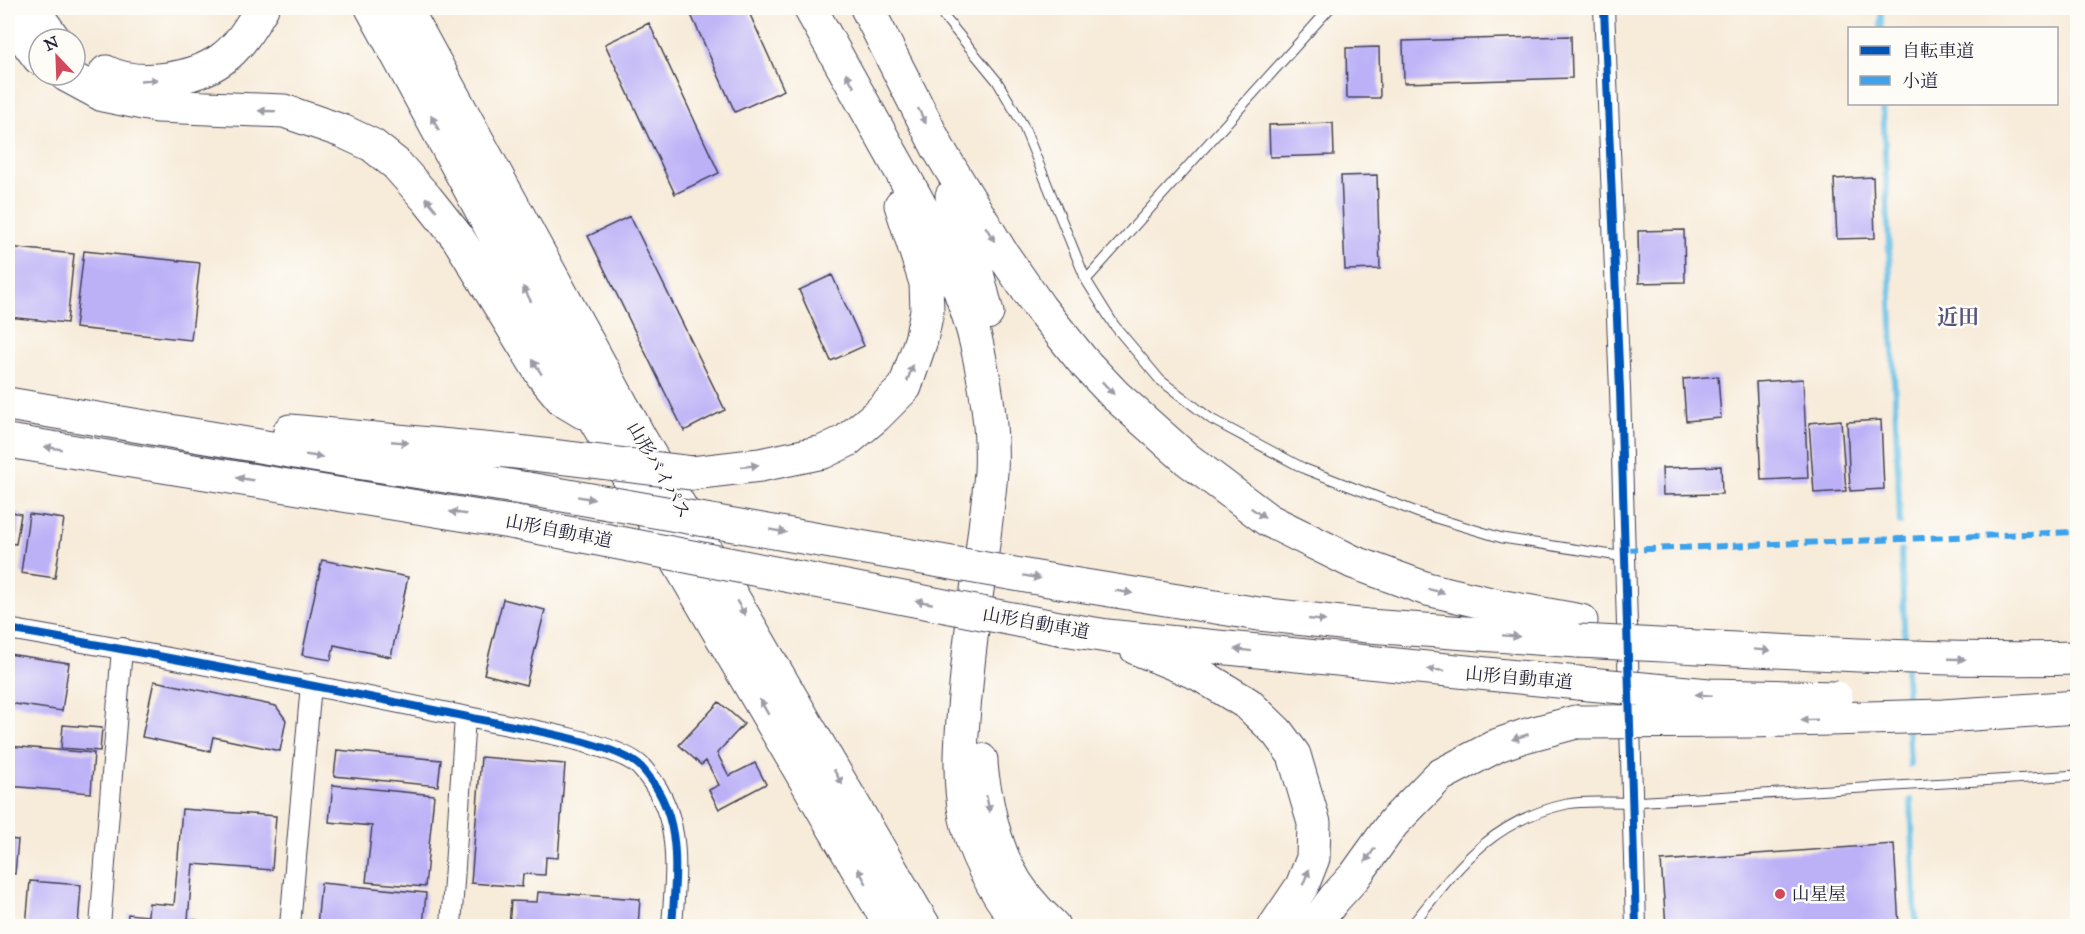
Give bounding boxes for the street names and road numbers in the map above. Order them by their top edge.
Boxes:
street label: 山形バイパス [623,418,695,522]
street label: 山形自動車道 [504,510,614,552]
street label: 山形自動車道 [981,603,1091,643]
street label: 山形自動車道 [1464,662,1574,694]

